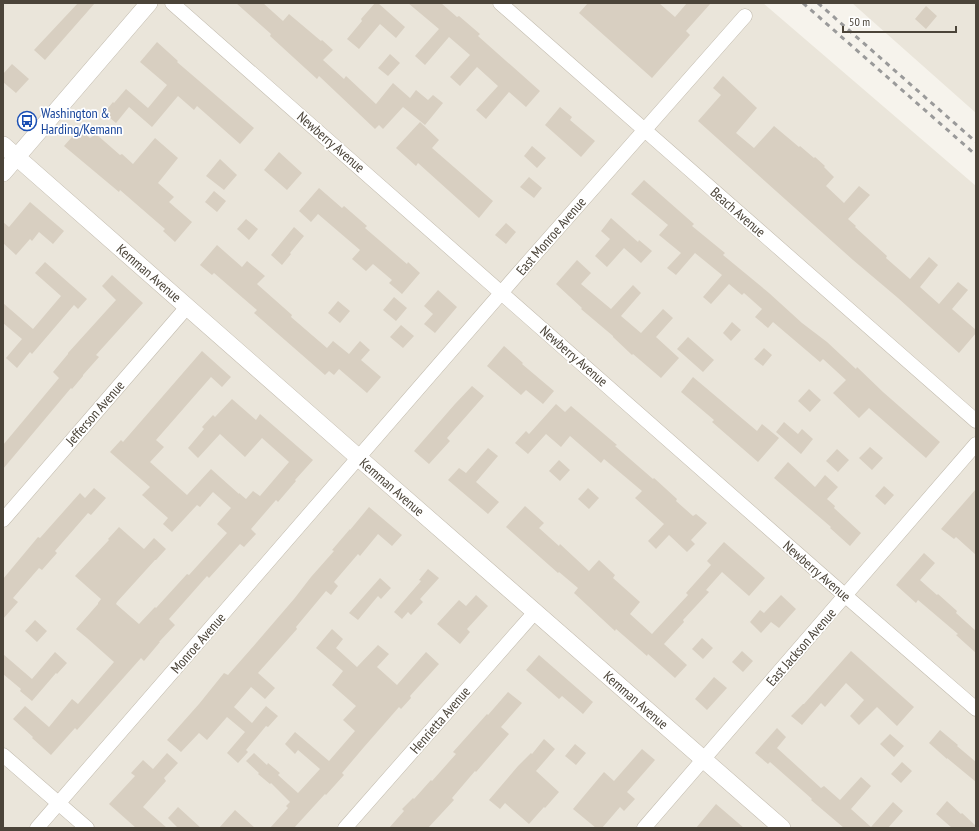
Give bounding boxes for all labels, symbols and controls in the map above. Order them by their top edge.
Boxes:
scale bar [843,8,956,34]
text: 50 m [849,14,870,29]
place label: Washington & Harding/Kemann [41,104,123,138]
street label: Newberry Avenue [293,108,369,176]
bus stop icon: Washington & Harding/Kemann [16,110,38,132]
street label: Beach Avenue [707,183,769,241]
street label: East Monroe Avenue [512,193,590,279]
street label: Kemman Avenue [113,240,185,306]
street label: Newberry Avenue [536,322,612,390]
street label: Jefferson Avenue [61,376,128,450]
street label: Kemman Avenue [356,454,428,520]
street label: Newberry Avenue [779,537,855,605]
street label: East Jackson Avenue [762,604,840,690]
street label: Monroe Avenue [167,609,229,677]
street label: Kemman Avenue [600,667,672,733]
street label: Henrietta Avenue [406,682,474,757]

